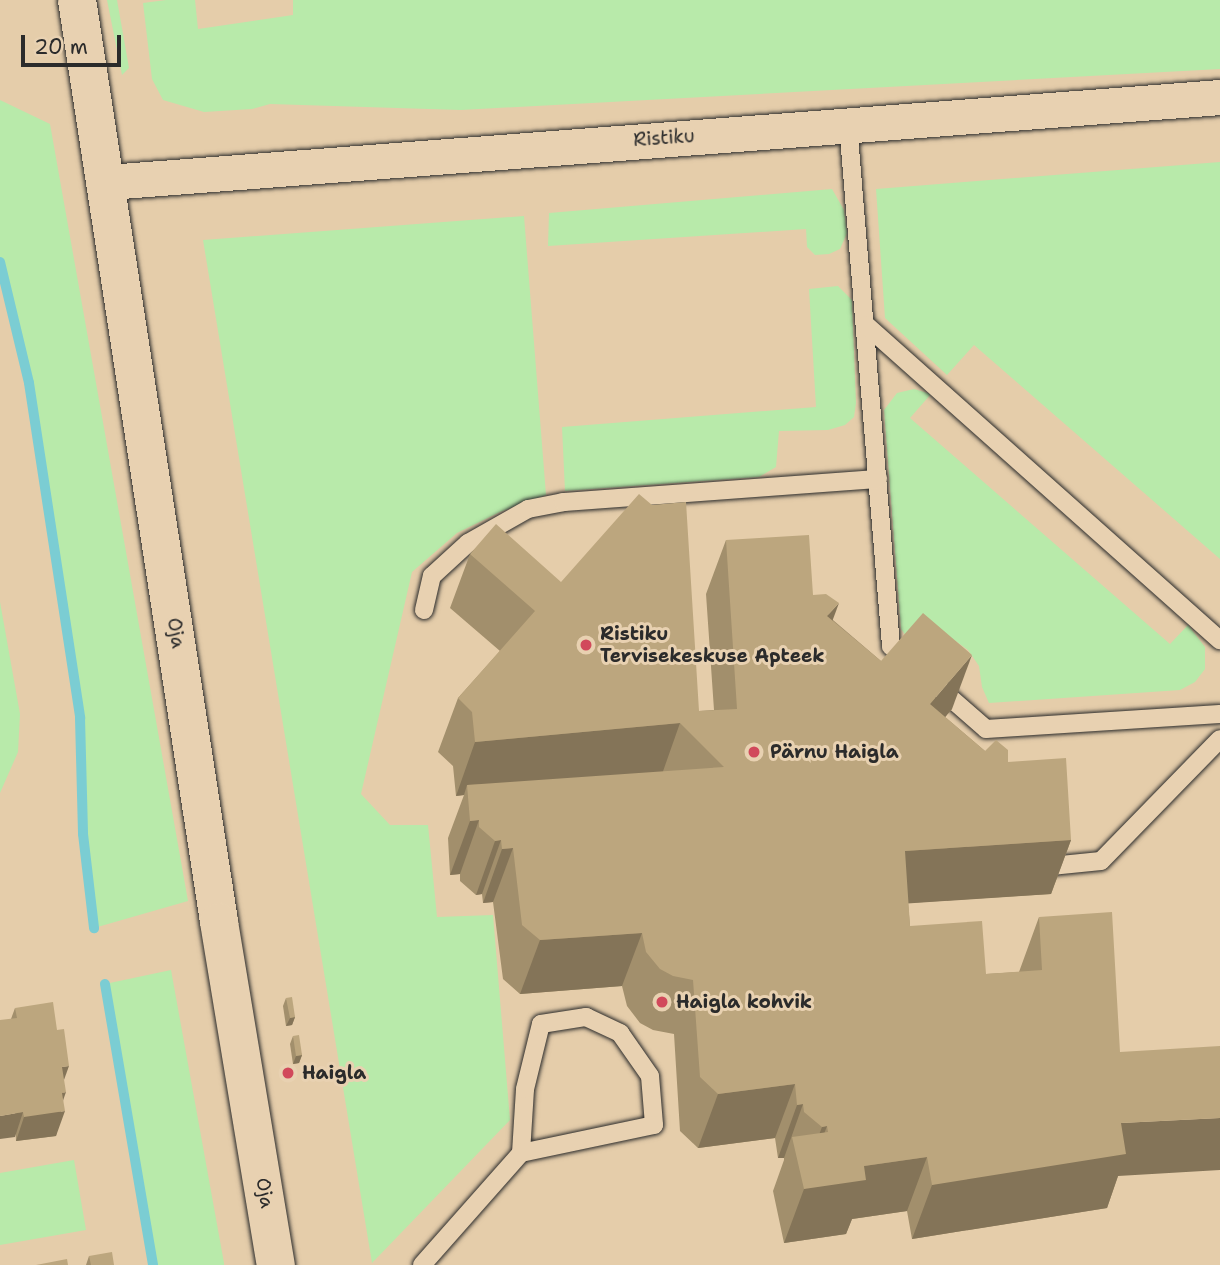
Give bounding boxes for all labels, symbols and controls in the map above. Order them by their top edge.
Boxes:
scale bar [24,21,124,65]
text: 20 m [34,33,88,61]
street label: Ristiku [633,124,695,152]
street label: Oja [162,616,190,650]
place label: Ristiku Tervisekeskuse Apteek [600,623,825,667]
marker: Ristiku Tervisekeskuse Apteek [578,637,594,653]
place label: Pärnu Haigla [770,741,899,763]
marker: Pärnu Haigla [744,742,764,762]
place label: Haigla kohvik [676,991,812,1013]
marker: Haigla kohvik [654,994,670,1010]
place label: Haigla [302,1062,366,1084]
marker: Haigla [280,1065,296,1081]
street label: Oja [251,1176,279,1210]

